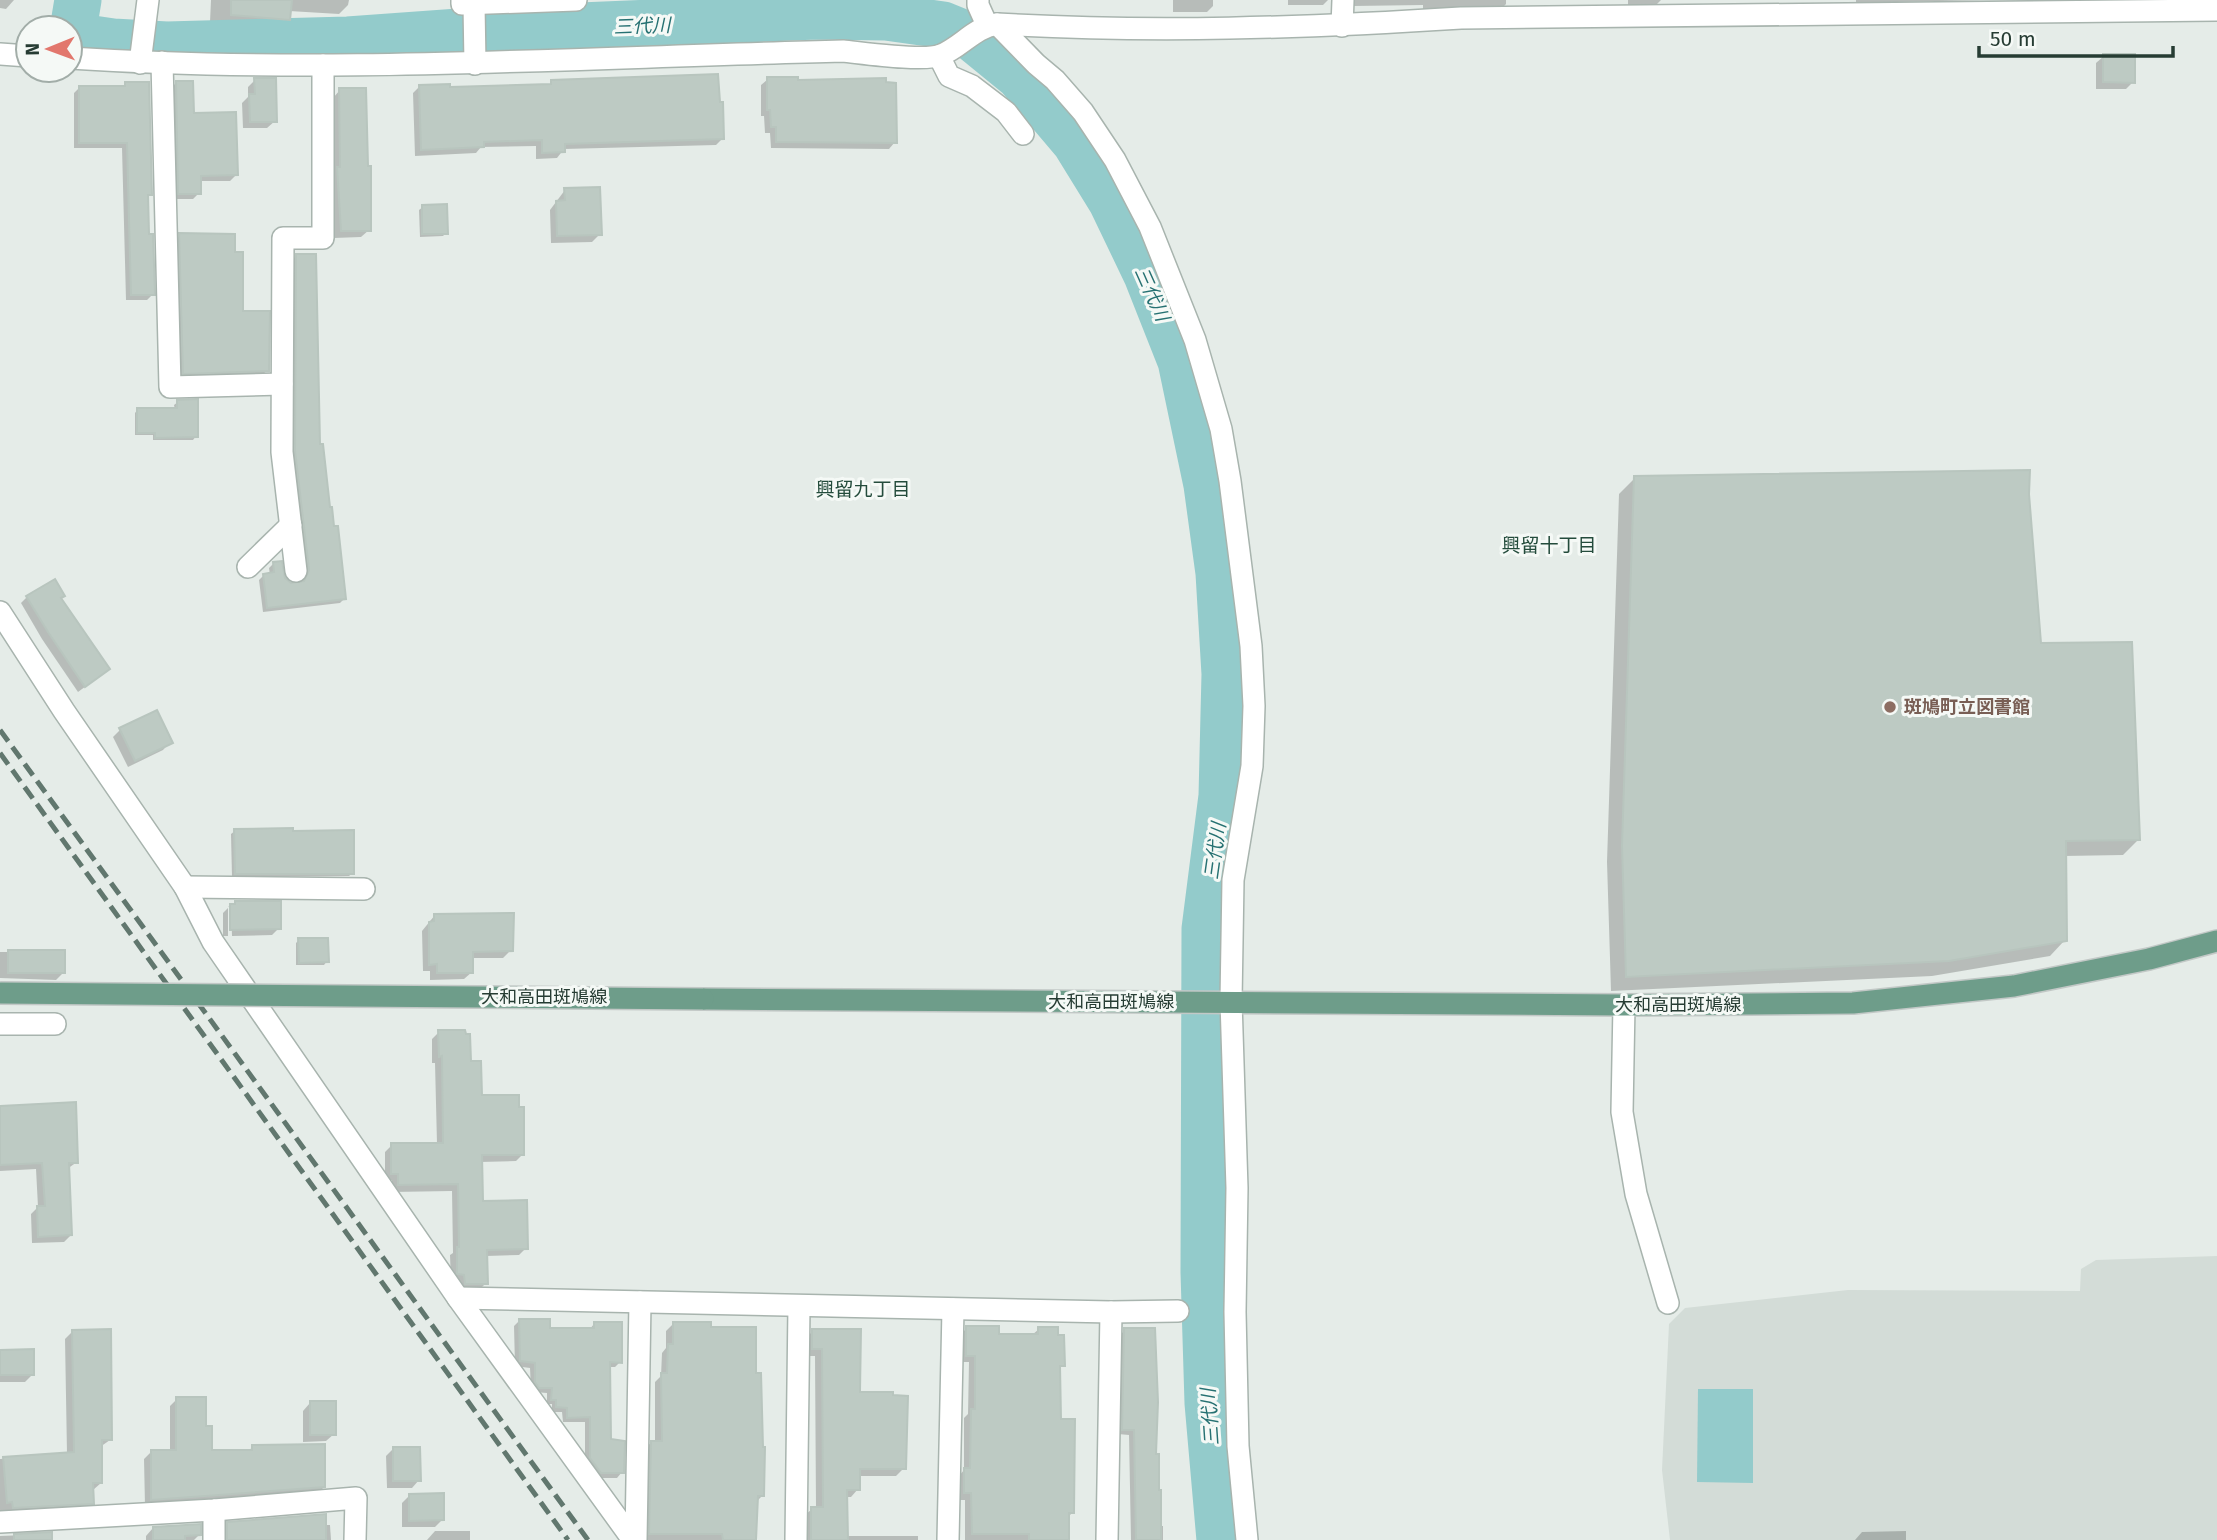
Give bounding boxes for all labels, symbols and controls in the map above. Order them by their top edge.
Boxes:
water label: 三代川 [613,13,673,38]
north arrow [14,14,84,84]
scale bar [1979,14,2173,58]
text: 50 m [1990,26,2036,52]
text: N [21,43,44,56]
water label: 三代川 [1130,263,1175,327]
district label: 興留九丁目 [815,478,911,501]
district label: 興留十丁目 [1501,534,1597,557]
place label: 斑鳩町立図書館 [1904,696,2030,718]
marker: 斑鳩町立図書館 [1882,699,1898,715]
water label: 三代川 [1200,819,1231,881]
street label: 大和高田斑鳩線 [481,986,607,1008]
street label: 大和高田斑鳩線 [1048,991,1174,1013]
street label: 大和高田斑鳩線 [1615,994,1741,1016]
water label: 三代川 [1196,1386,1223,1446]

